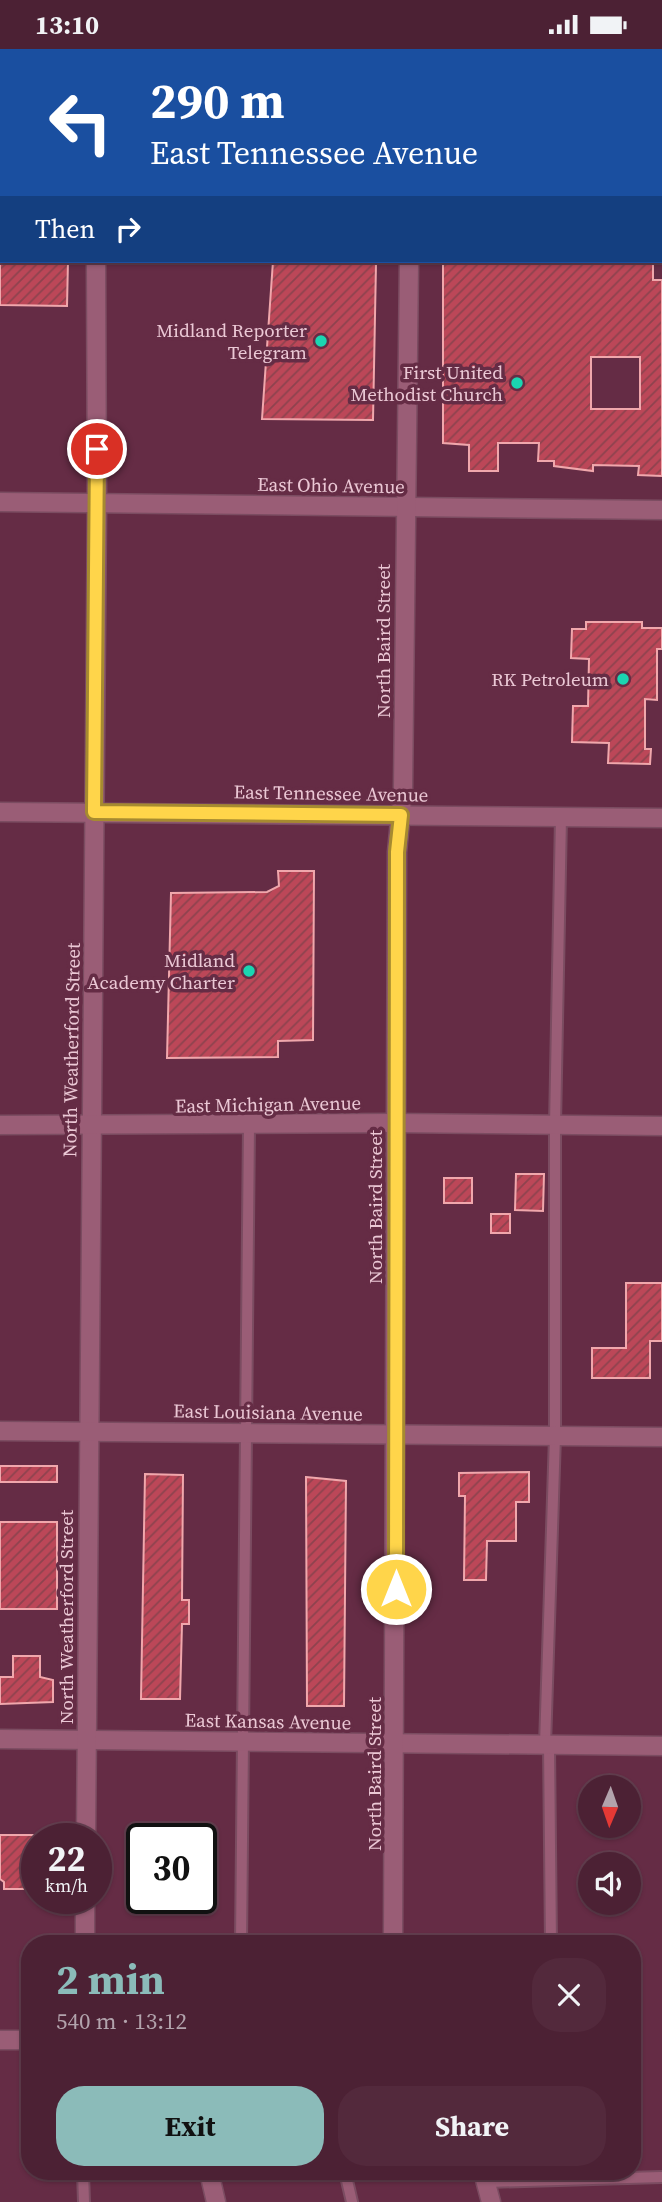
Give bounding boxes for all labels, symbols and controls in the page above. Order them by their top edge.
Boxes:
text: 13:10 [35,7,99,43]
text: 290 m [150,67,285,134]
icon: left [35,77,126,168]
text: East Tennessee Avenue [150,131,478,175]
icon: right [109,210,147,248]
text: Then [35,211,95,247]
place label: Midland Reporter Telegram [156,317,307,365]
marker: Midland Reporter Telegram [313,333,329,349]
place label: First United Methodist Church [351,359,503,407]
marker: First United Methodist Church [509,375,525,391]
pin [67,419,127,479]
icon: arrive [78,430,116,468]
street label: East Ohio Avenue [257,471,405,499]
street label: North Baird Street [370,563,396,718]
place label: RK Petroleum [491,666,609,692]
marker: RK Petroleum [615,671,631,687]
street label: East Tennessee Avenue [233,778,429,808]
street label: North Weatherford Street [56,942,86,1157]
place label: Midland Academy Charter [87,947,235,995]
marker: Midland Academy Charter [241,963,257,979]
street label: East Michigan Avenue [175,1089,361,1119]
street label: North Baird Street [362,1129,388,1284]
street label: East Louisiana Avenue [173,1397,363,1427]
street label: North Weatherford Street [53,1509,79,1724]
position arrow [359,1552,433,1626]
street label: North Baird Street [361,1696,387,1851]
street label: East Kansas Avenue [185,1707,351,1735]
north arrow [578,1775,640,1837]
map controls [578,1775,641,1915]
speed limit sign: 30 [126,1823,217,1914]
text: 22 [48,1835,85,1883]
button: sound [578,1852,641,1915]
text: km/h [45,1873,88,1898]
text: 2 min [56,1950,165,2008]
button: close [532,1958,606,2032]
text: 540 m · 13:12 [56,2005,187,2037]
button: Exit [56,2086,324,2166]
button: Share [338,2086,606,2166]

